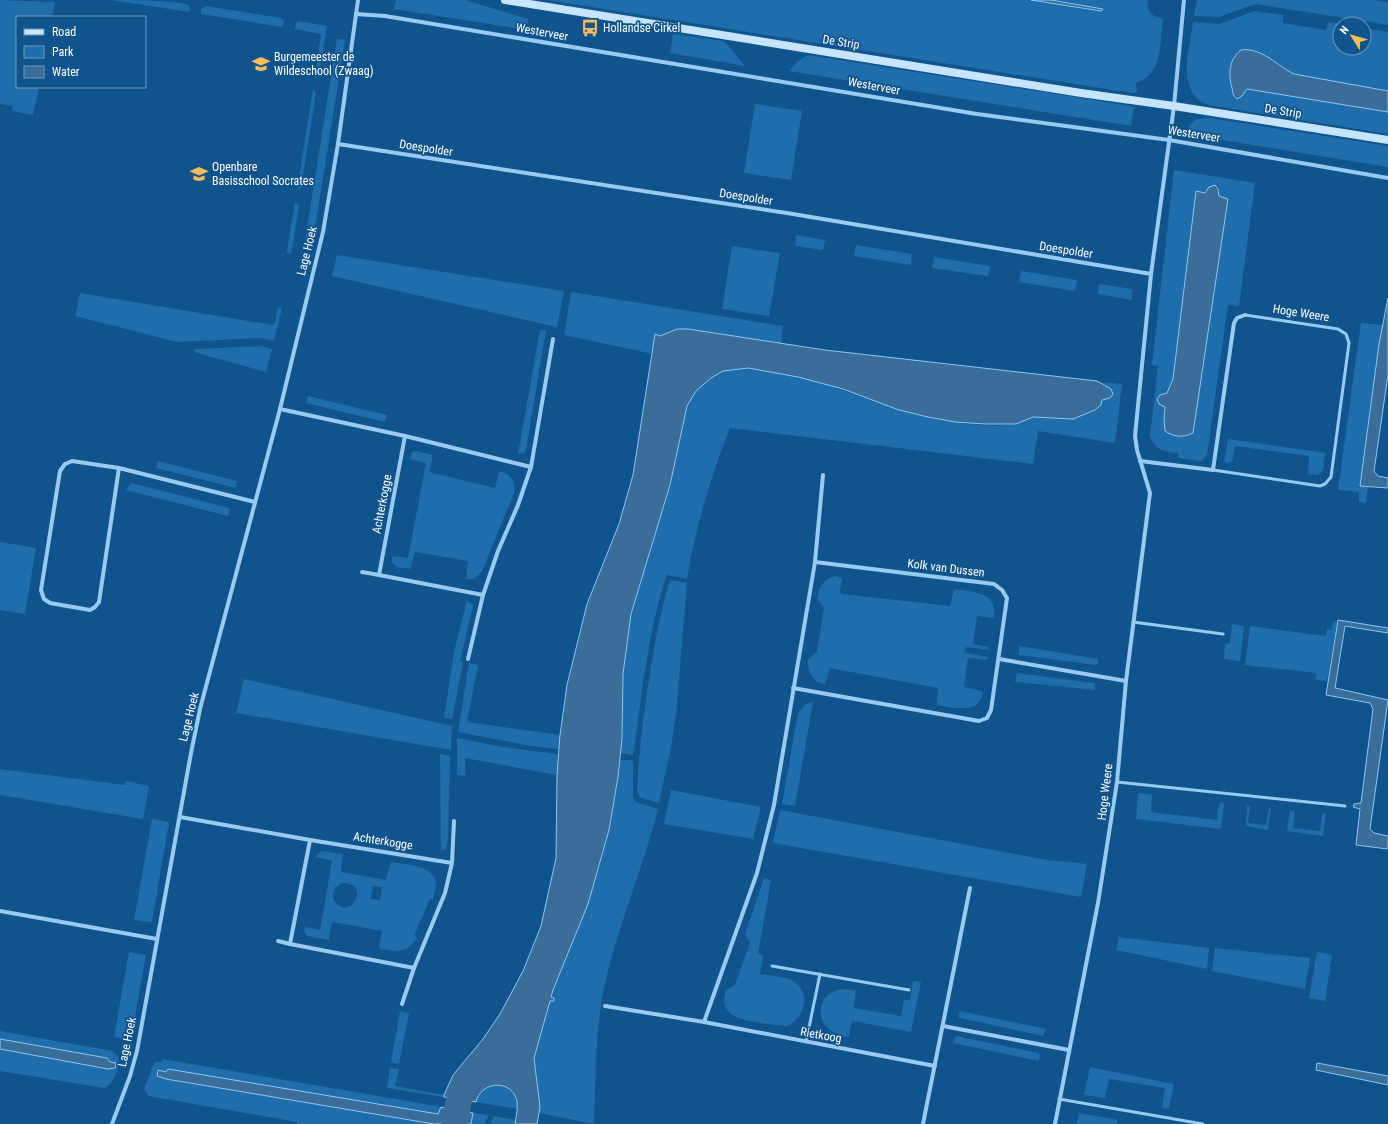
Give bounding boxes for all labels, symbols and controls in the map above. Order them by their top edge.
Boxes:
legend [16,16,146,88]
north arrow [1332,16,1372,56]
bus stop icon: Hollandse Cirkel [580,18,600,38]
street label: Westerveer [515,21,570,44]
place label: Hollandse Cirkel [603,21,680,35]
text: N [1337,23,1352,37]
text: Road [52,25,76,39]
street label: De Strip [821,32,861,52]
text: Park [52,45,74,59]
place label: Burgemeester de Wildeschool (Zwaag) [274,50,374,78]
school or university icon: Burgemeester de Wildeschool (Zwaag) [251,54,271,74]
text: Water [52,65,80,79]
street label: Westerveer [847,75,902,98]
street label: De Strip [1263,101,1303,121]
street label: Westerveer [1167,123,1222,145]
street label: Doespolder [398,137,454,159]
place label: Openbare Basisschool Socrates [212,160,314,188]
school or university icon: Openbare Basisschool Socrates [189,164,209,184]
street label: Doespolder [718,186,774,208]
street label: Lage Hoek [294,224,320,277]
street label: Doespolder [1038,239,1094,261]
street label: Hoge Weere [1272,302,1331,324]
street label: Achterkogge [369,473,395,535]
street label: Kolk van Dussen [907,556,986,580]
street label: Lage Hoek [176,690,202,743]
street label: Hoge Weere [1095,762,1115,821]
street label: Achterkogge [352,829,414,853]
street label: Lage Hoek [115,1015,139,1068]
street label: Rietkoog [799,1024,843,1046]

